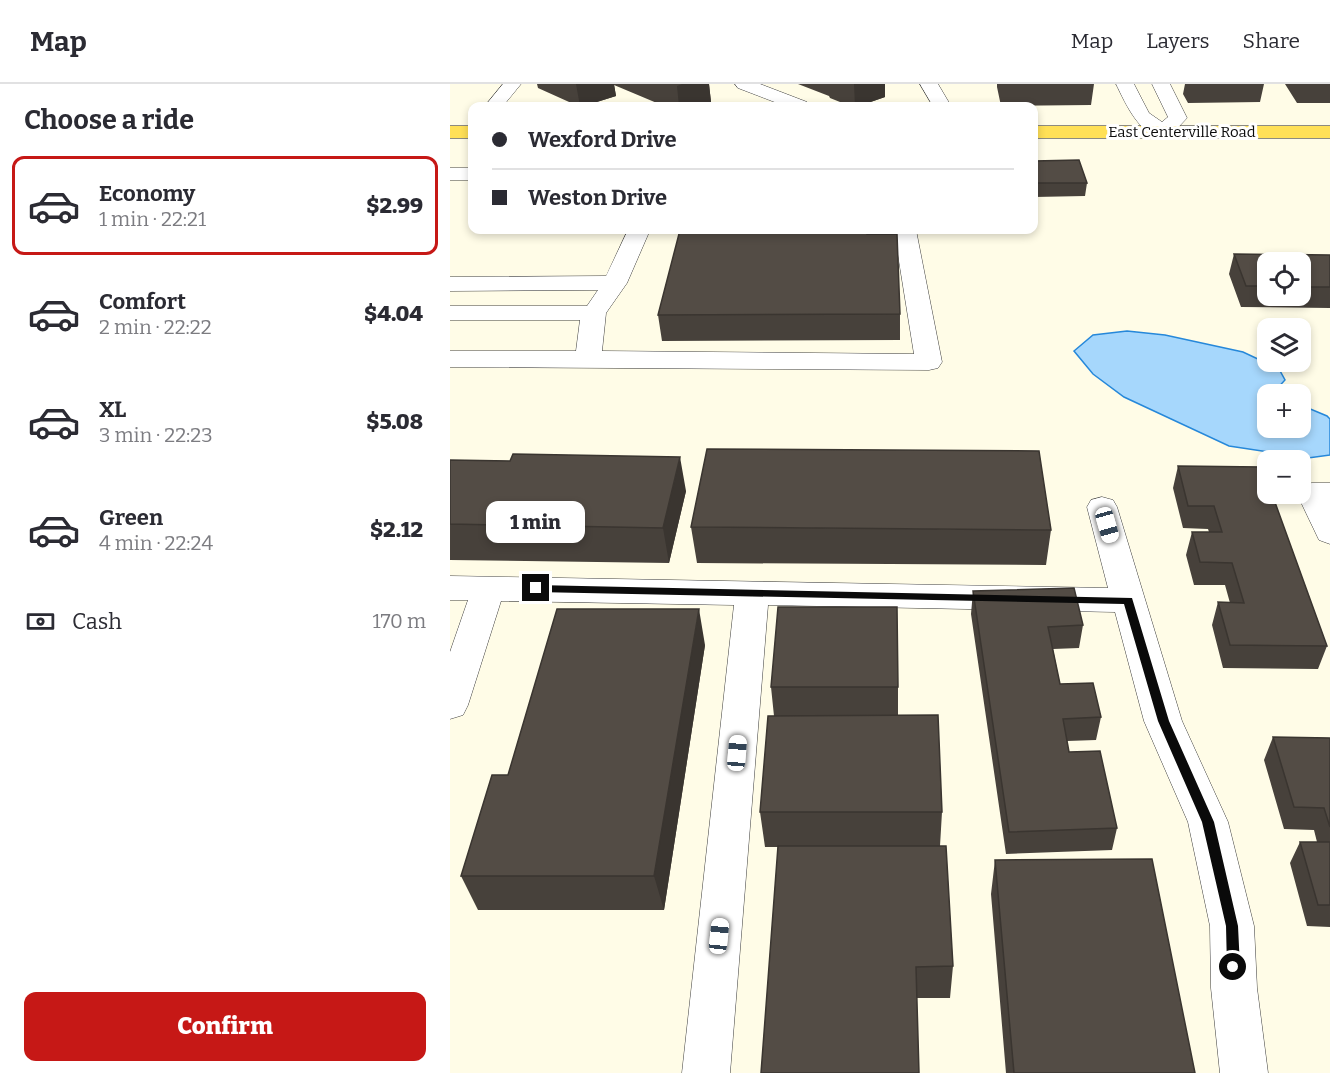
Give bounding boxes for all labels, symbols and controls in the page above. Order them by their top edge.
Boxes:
text: Map [30,25,87,58]
text: Map [1071,28,1113,54]
text: Layers [1146,28,1210,54]
text: Share [1243,28,1300,54]
text: Choose a ride [24,104,194,136]
street label: East Centerville Road [1108,123,1256,141]
text: Wexford Drive [528,126,677,153]
icon: car [27,179,81,233]
text: Economy [99,180,195,207]
text: Weston Drive [528,184,667,211]
text: $2.99 [366,192,423,219]
text: 1 min · 22:21 [99,207,206,231]
map controls [1257,252,1311,504]
button: locate [1257,252,1311,306]
icon: car [27,287,81,341]
text: Comfort [99,288,186,315]
text: $4.04 [364,300,423,327]
text: 2 min · 22:22 [99,315,212,339]
button: layers [1257,318,1311,372]
button: + [1257,384,1311,438]
icon: car [27,395,81,449]
text: XL [99,396,126,423]
text: $5.08 [366,408,423,435]
text: 3 min · 22:23 [99,423,213,447]
button: − [1257,450,1311,504]
callout: 1 min [486,501,586,543]
icon: car [27,503,81,557]
text: Green [99,504,163,531]
car [1093,505,1121,545]
text: 1 min [510,510,561,534]
text: $2.12 [370,516,423,543]
text: 4 min · 22:24 [99,531,213,555]
route end [522,574,549,601]
icon: cash [24,605,57,638]
text: Cash [72,608,122,635]
text: 170 m [373,609,426,633]
car [726,734,748,772]
car [708,917,730,955]
route start [1219,953,1246,980]
button: Confirm [24,992,426,1061]

